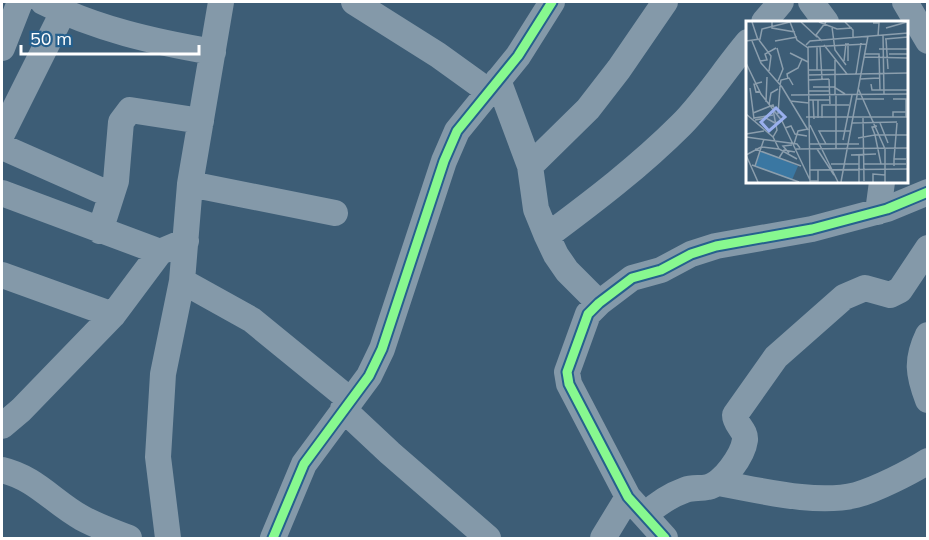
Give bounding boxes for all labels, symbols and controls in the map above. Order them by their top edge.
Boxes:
scale bar [21,18,200,56]
inset map [746,21,908,183]
text: 50 m [30,27,72,50]

